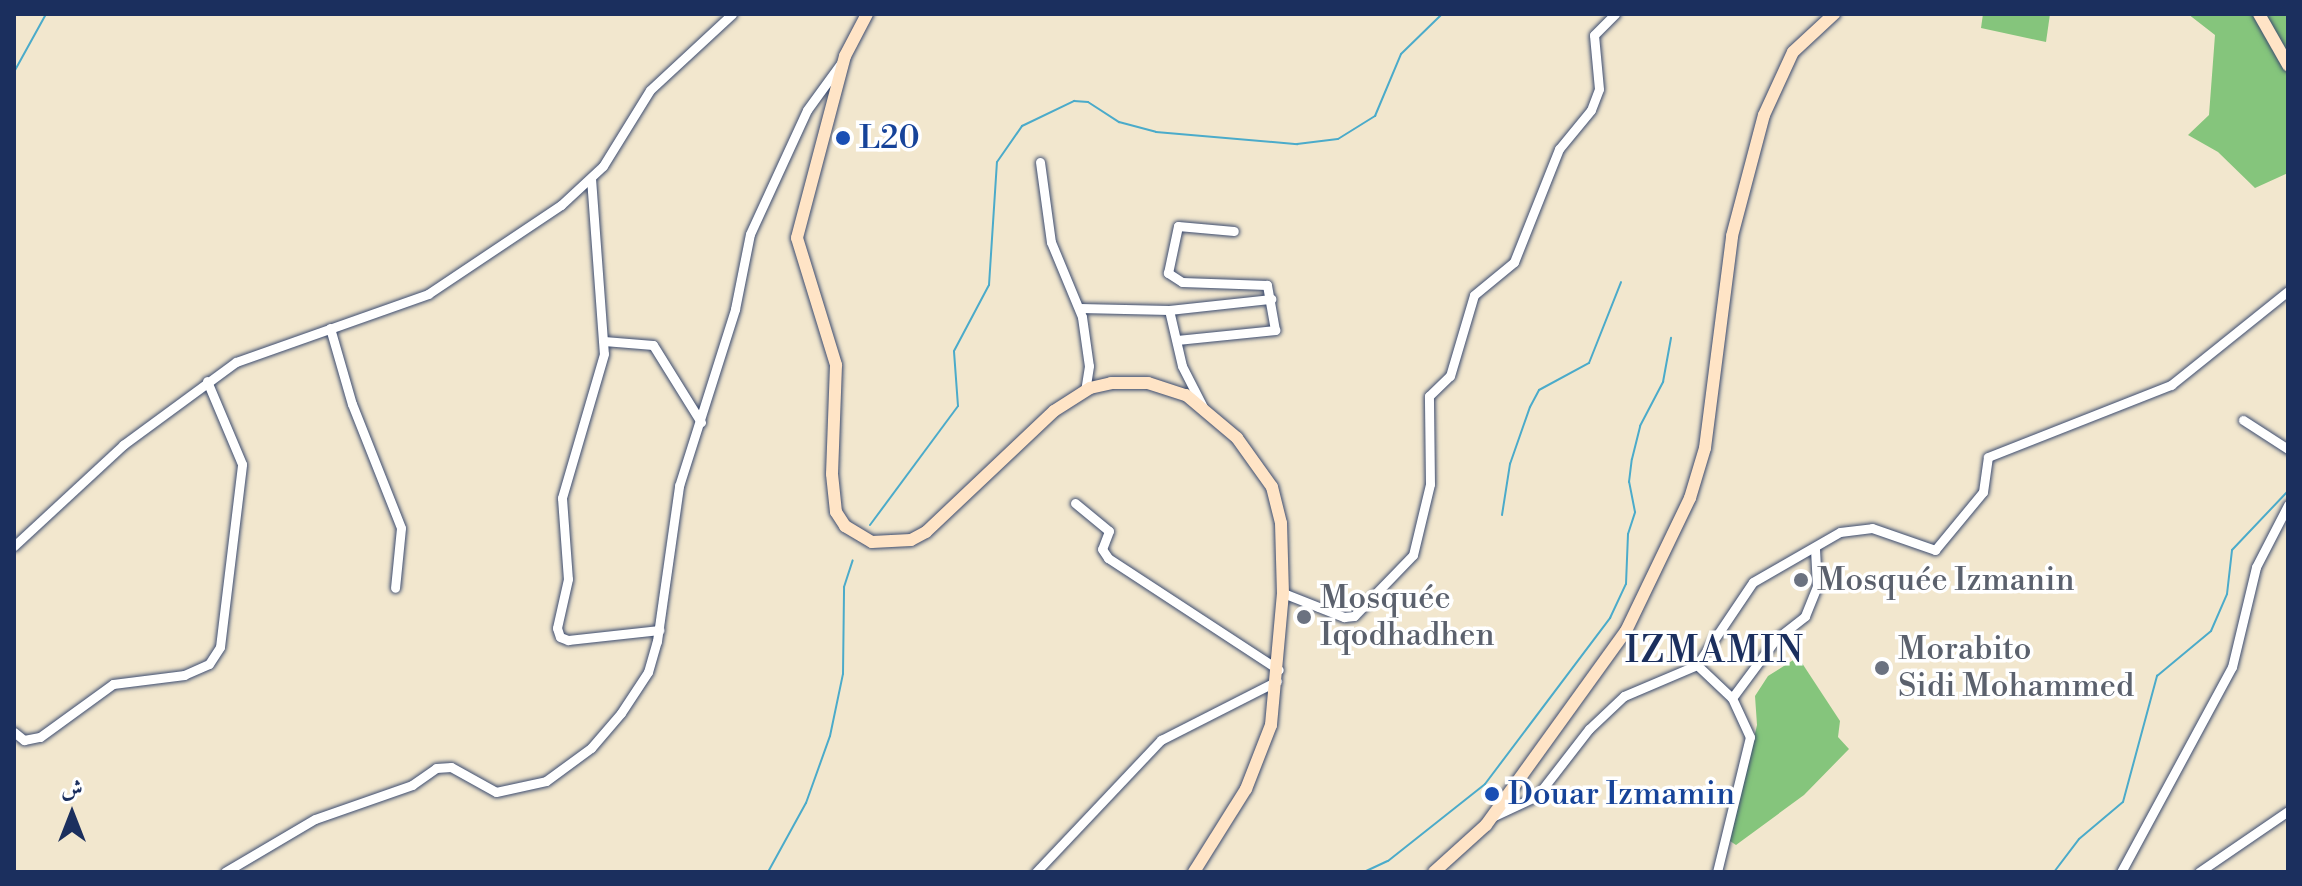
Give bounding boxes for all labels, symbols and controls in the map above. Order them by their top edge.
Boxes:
place label: L20 [859,119,920,157]
marker: L20 [834,129,852,147]
place label: Mosquée Izmanin [1817,561,2075,599]
marker: Mosquée Izmanin [1792,571,1810,589]
place label: Mosquée Iqodhadhen [1320,580,1495,655]
marker: Mosquée Iqodhadhen [1295,608,1313,626]
district label: IZMAMIN [1625,630,1805,674]
place label: Morabito Sidi Mohammed [1898,631,2134,706]
marker: Morabito Sidi Mohammed [1873,659,1891,677]
north arrow [32,774,112,854]
place label: Douar Izmamin [1508,775,1735,813]
text: ش [61,776,83,803]
marker: Douar Izmamin [1483,785,1501,803]

